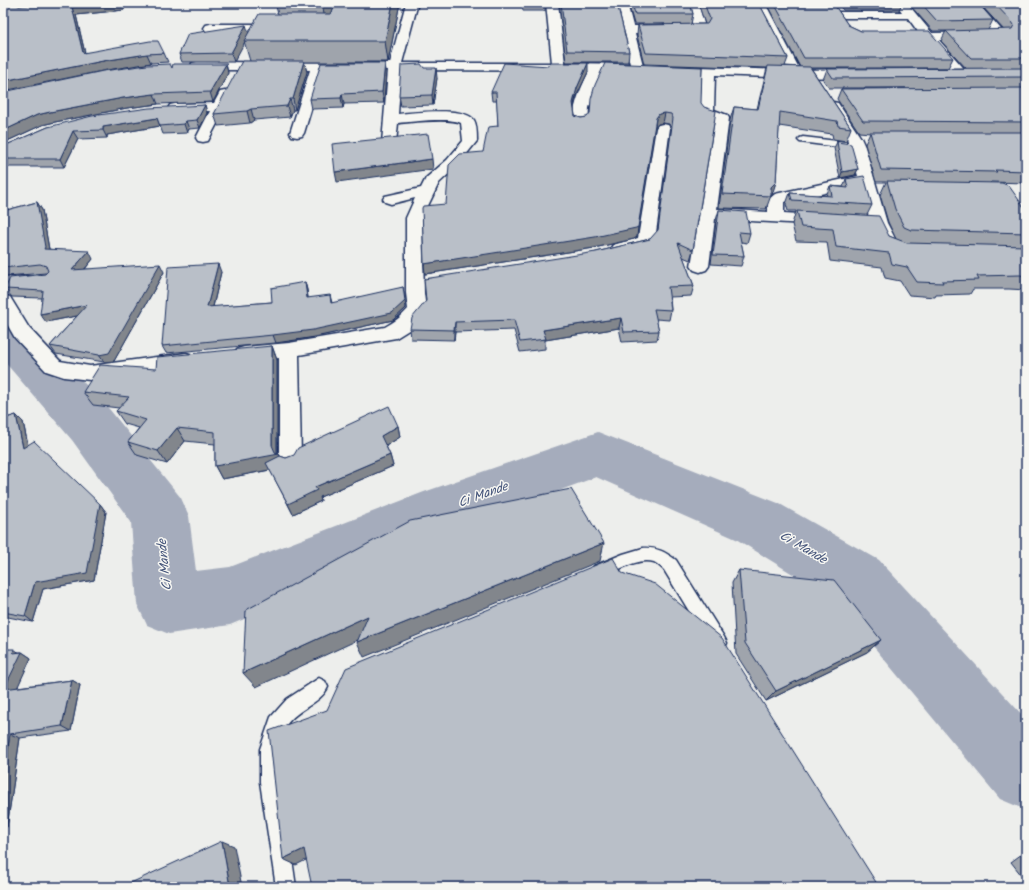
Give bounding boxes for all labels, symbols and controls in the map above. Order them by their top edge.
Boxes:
water label: Ci Mande [455,476,512,514]
water label: Ci Mande [775,526,832,571]
water label: Ci Mande [152,537,178,592]

